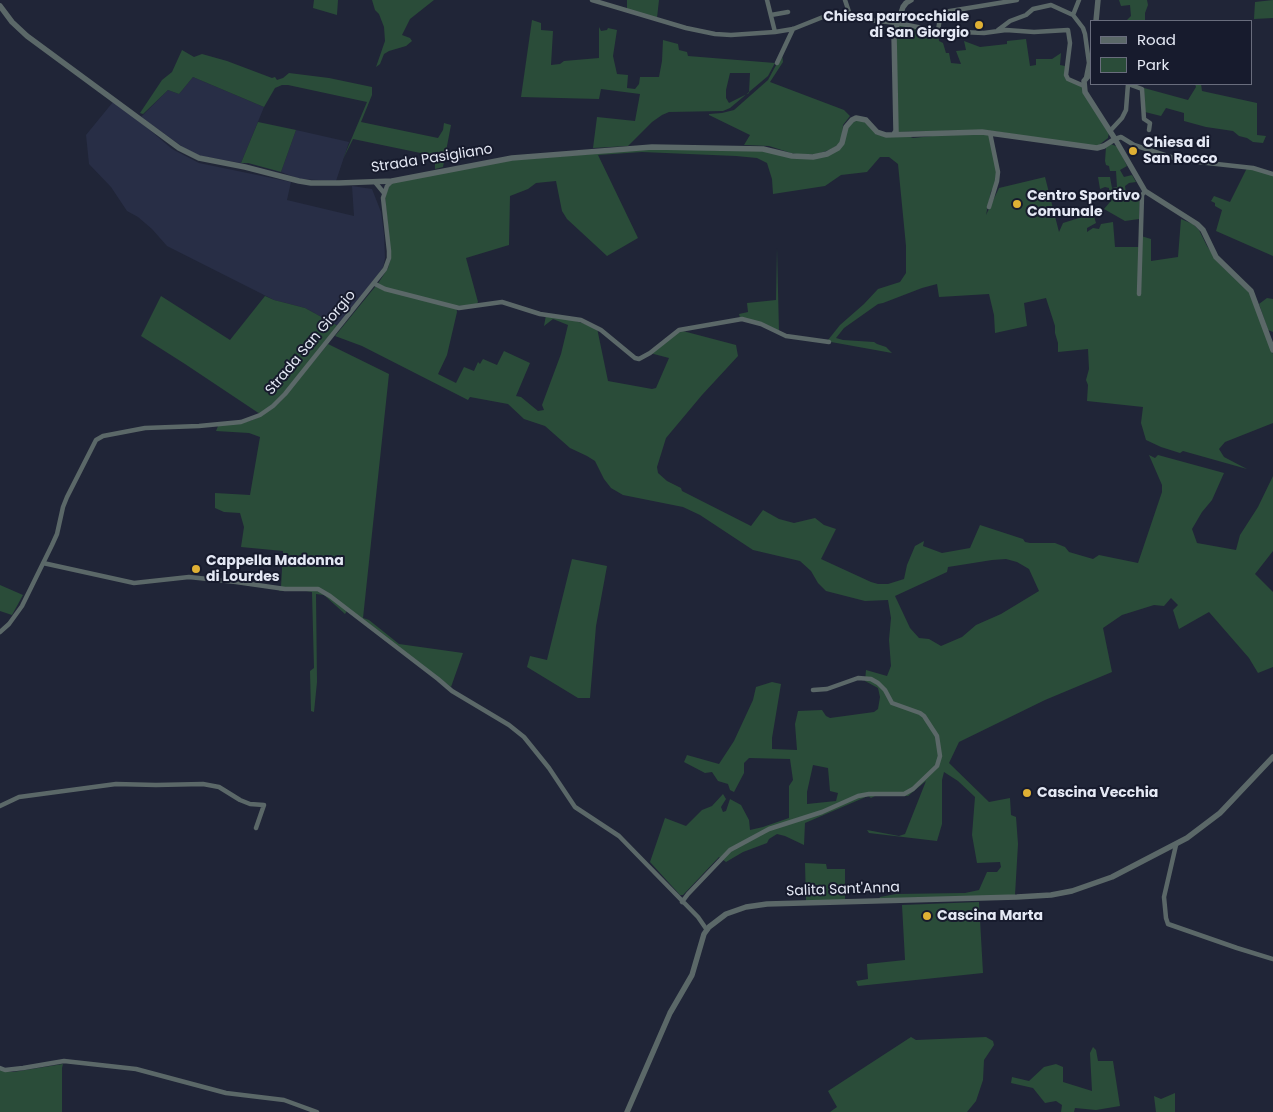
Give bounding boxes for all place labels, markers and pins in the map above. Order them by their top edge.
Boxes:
place label: Chiesa parrocchiale di San Giorgio [823,9,969,41]
marker: Chiesa parrocchiale di San Giorgio [973,19,985,31]
place label: Chiesa di San Rocco [1143,135,1217,168]
marker: Chiesa di San Rocco [1127,145,1139,157]
place label: Centro Sportivo Comunale [1027,188,1140,220]
marker: Centro Sportivo Comunale [1011,198,1023,210]
place label: Cappella Madonna di Lourdes [206,553,344,586]
marker: Cappella Madonna di Lourdes [190,563,202,575]
place label: Cascina Vecchia [1037,785,1158,801]
marker: Cascina Vecchia [1021,787,1033,799]
place label: Cascina Marta [937,908,1043,924]
marker: Cascina Marta [921,910,933,922]

